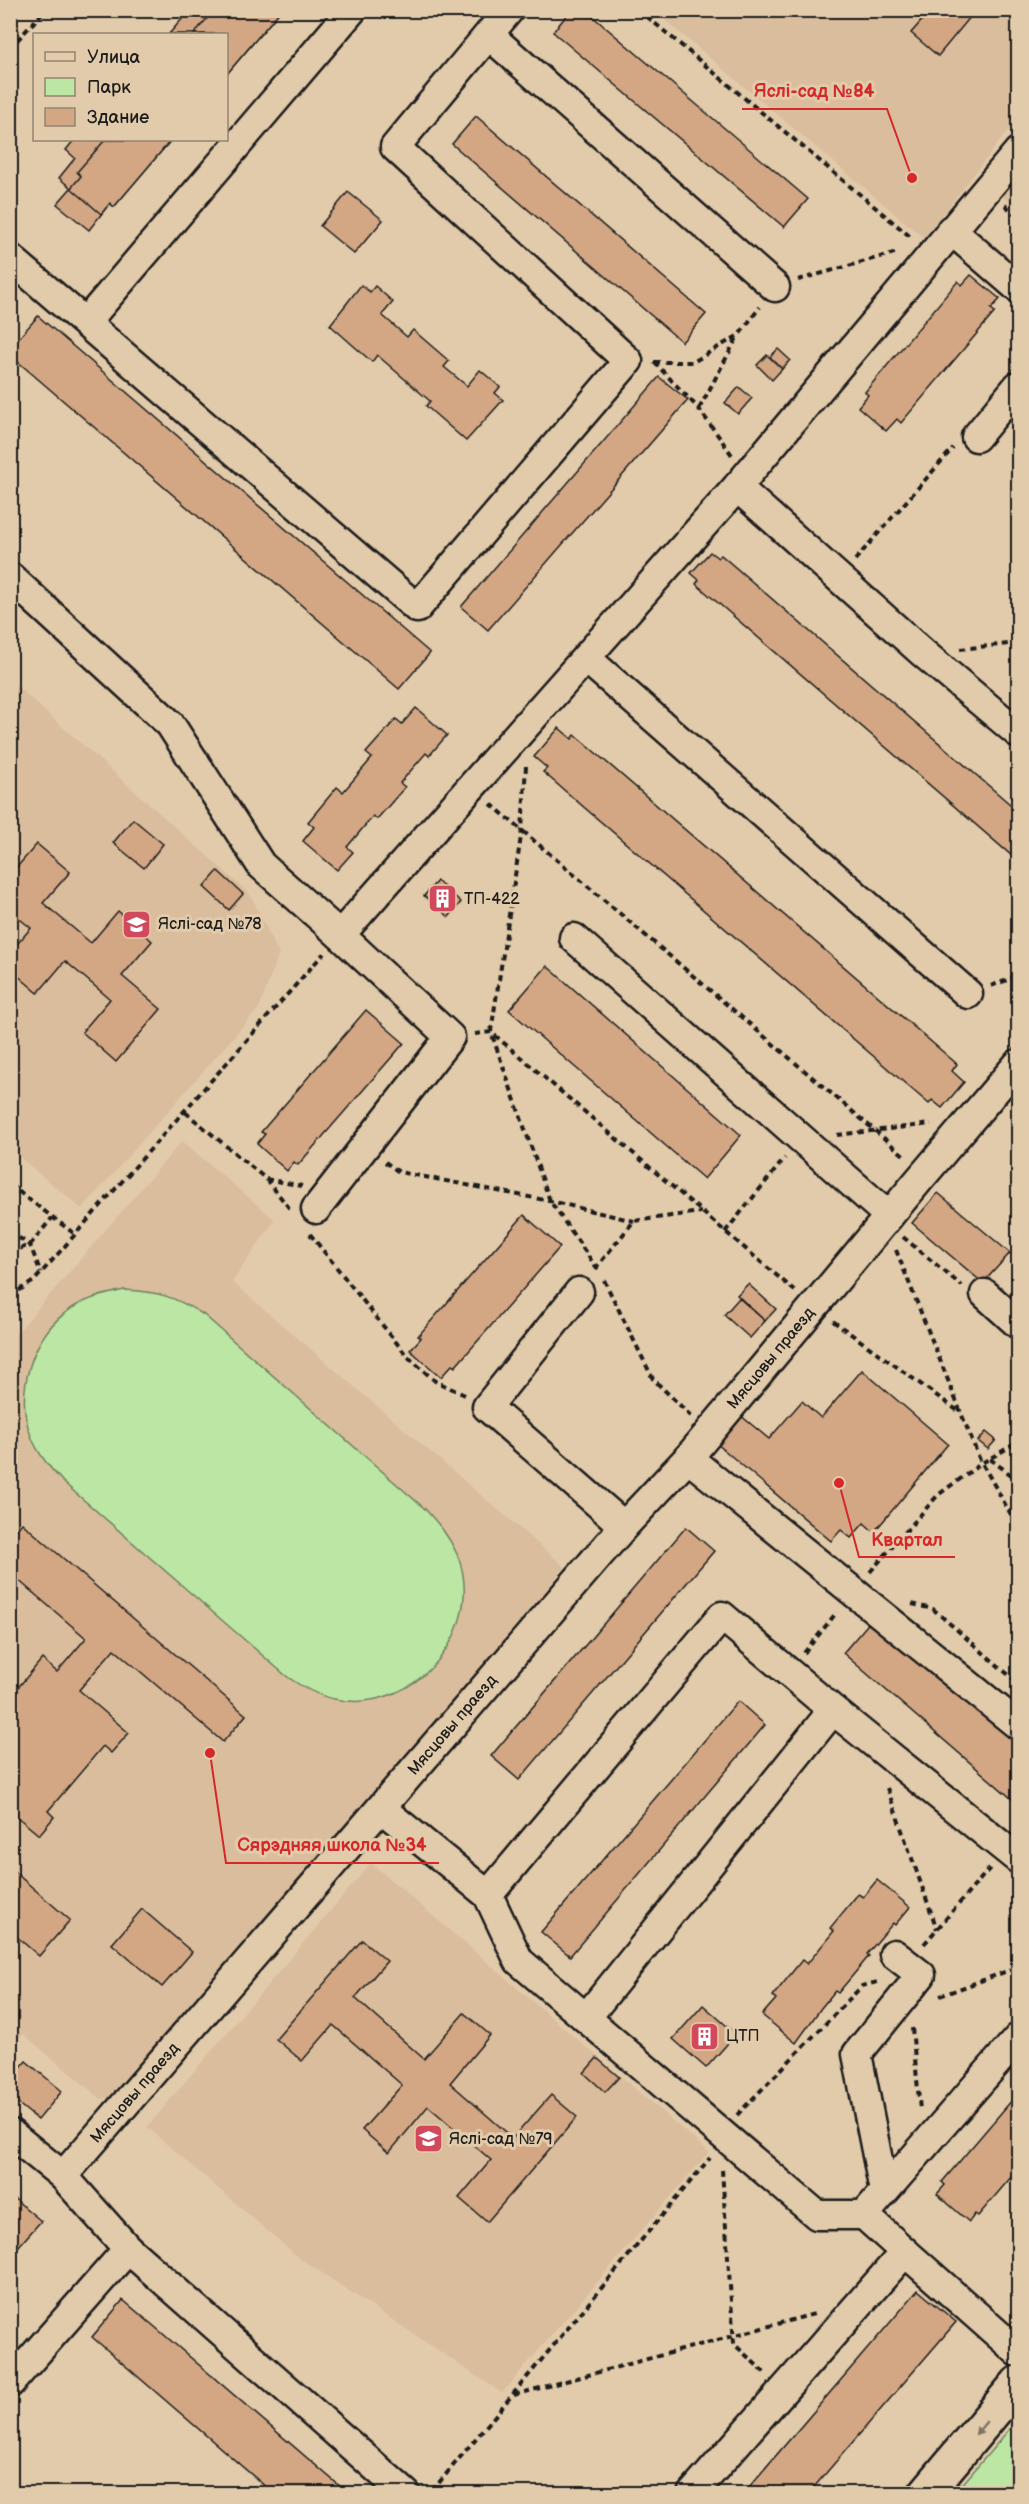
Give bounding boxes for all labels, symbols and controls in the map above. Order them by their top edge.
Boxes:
legend [33,33,228,141]
text: Улица [87,47,141,68]
callout: Яслі-сад №84 [742,73,887,109]
text: Парк [87,77,131,98]
text: Яслі-сад №84 [754,81,875,102]
text: Здание [87,107,149,128]
building icon: ТП-422 [427,883,459,915]
place label: ТП-422 [464,890,520,909]
school or university icon: Яслі-сад №78 [121,908,153,940]
place label: Яслі-сад №78 [158,915,262,934]
street label: Мясцовы праезд [723,1303,819,1413]
callout: Квартал [859,1521,955,1557]
text: Квартал [871,1530,943,1551]
street label: Мясцовы праезд [404,1671,501,1779]
callout: Сярэдняя школа №34 [226,1827,439,1863]
text: Сярэдняя школа №34 [237,1835,427,1856]
building icon: ЦТП [689,2020,721,2052]
place label: ЦТП [726,2027,760,2046]
street label: Мясцовы праезд [86,2039,183,2147]
school or university icon: Яслі-сад №79 [412,2123,444,2155]
place label: Яслі-сад №79 [449,2130,553,2149]
one-way arrow [975,2420,988,2435]

